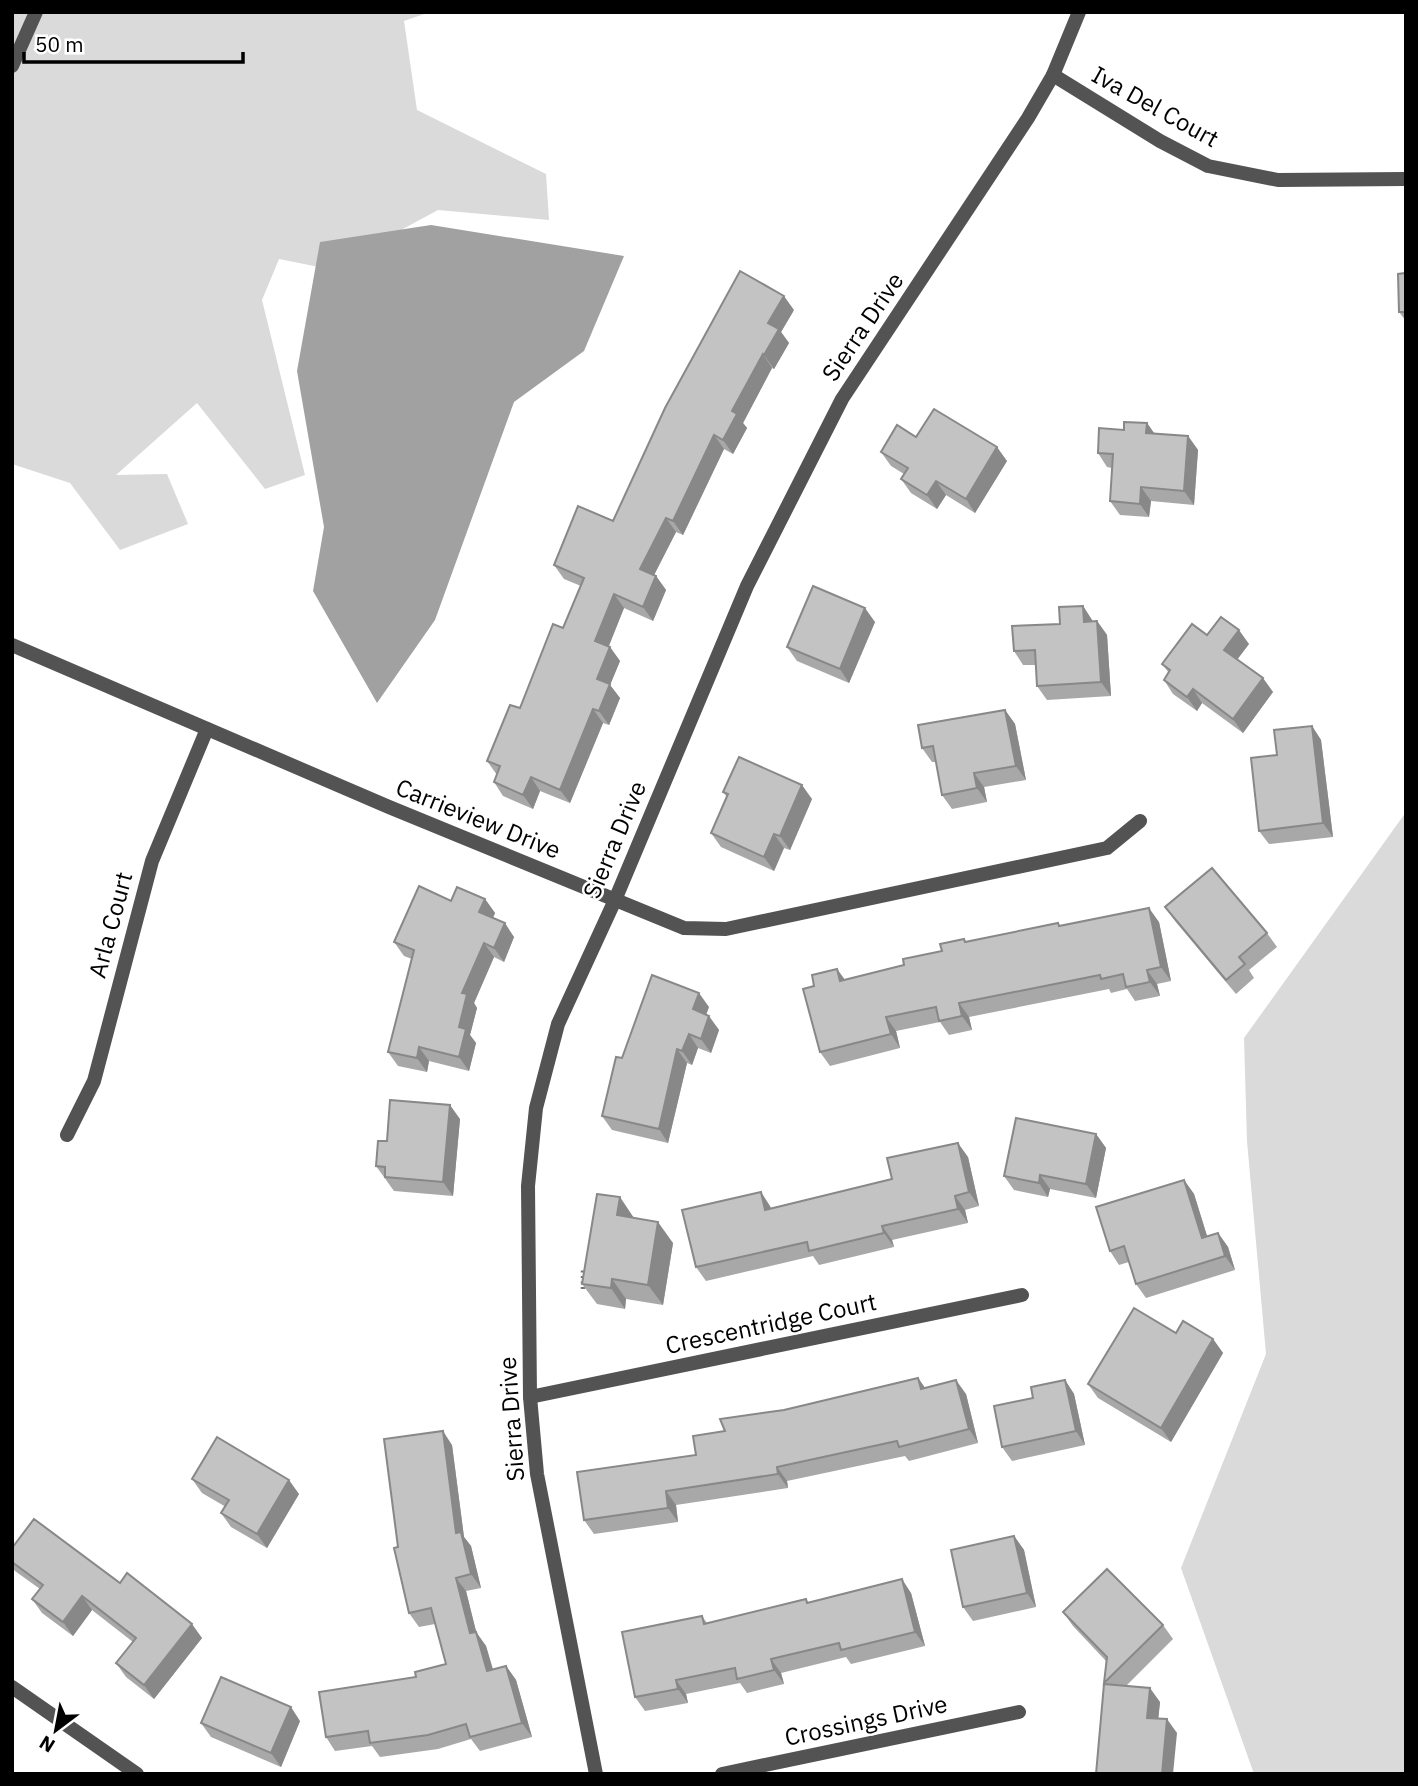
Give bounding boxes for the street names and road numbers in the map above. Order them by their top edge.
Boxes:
street label: Iva Del Court [1086,58,1225,154]
street label: Sierra Drive [814,266,910,387]
street label: Carrieview Drive [391,770,565,866]
street label: Sierra Drive [575,776,653,903]
street label: Arla Court [81,868,140,981]
street label: Crescentridge Court [662,1285,879,1361]
street label: Sierra Drive [491,1356,531,1482]
street label: Crossings Drive [781,1687,950,1753]

